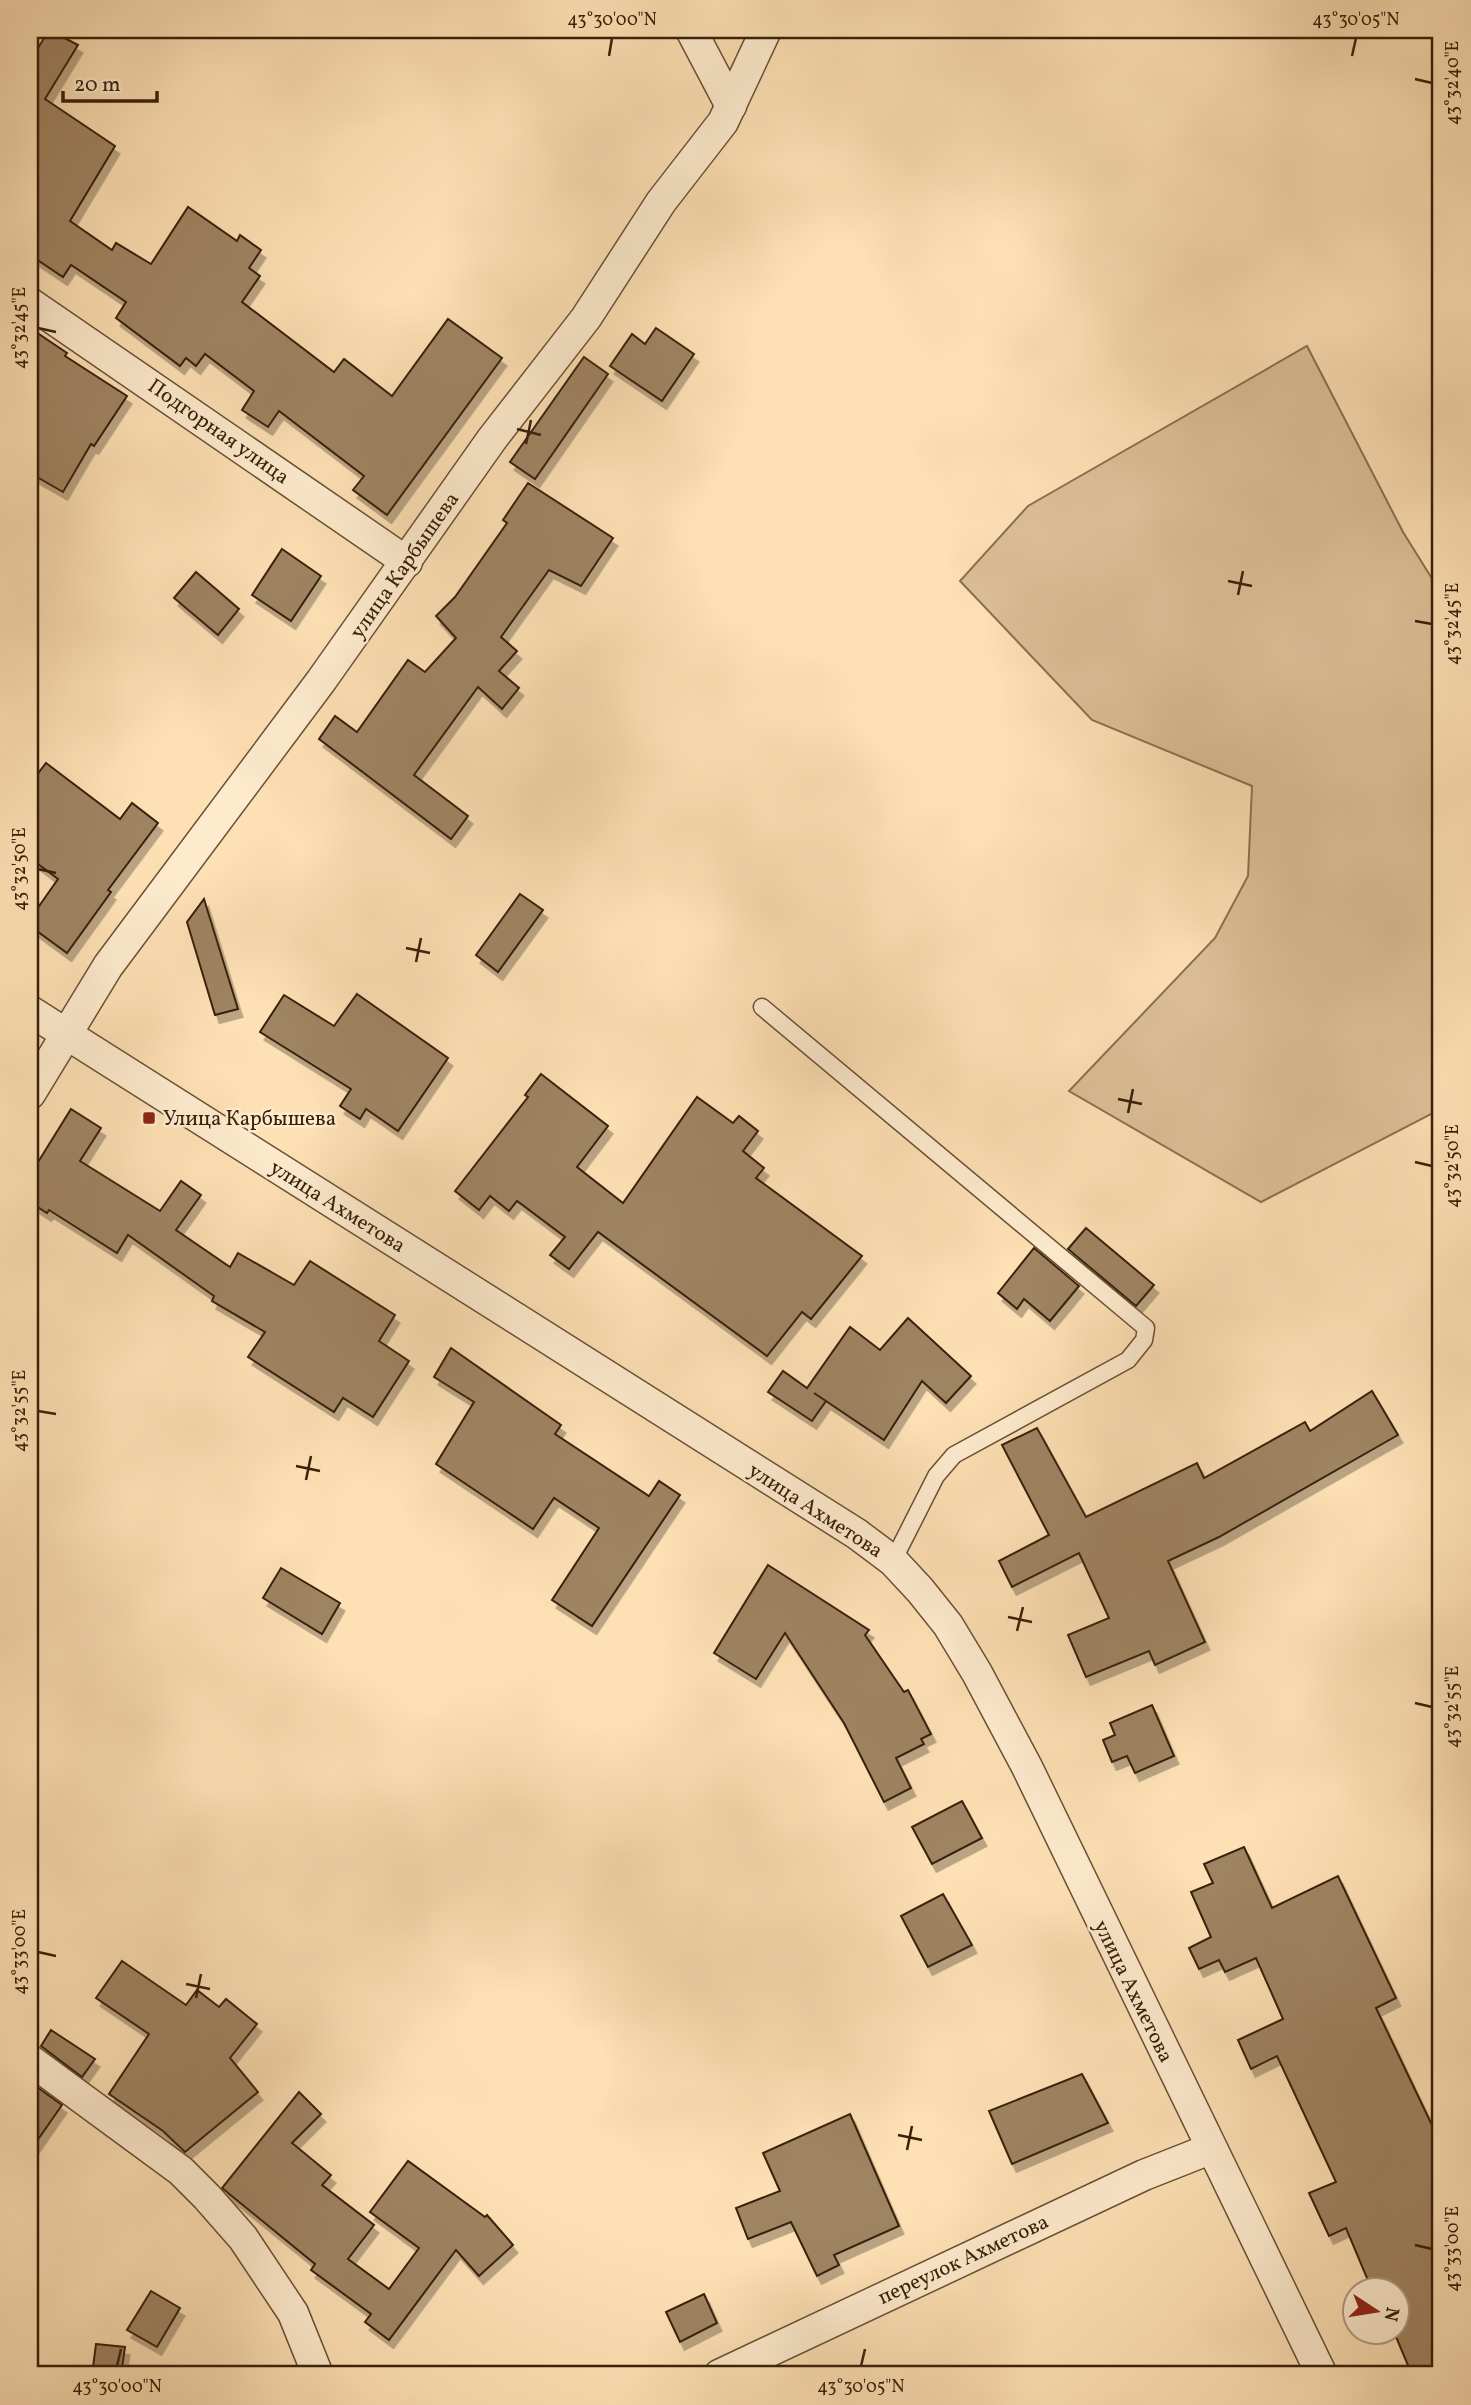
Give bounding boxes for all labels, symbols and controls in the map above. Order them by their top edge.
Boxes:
text: 43°30'00"N [567,8,657,33]
text: 43°30'05"N [1312,8,1400,33]
text: 43°32'40"E [1441,41,1466,125]
scale bar [63,60,158,104]
text: 20 m [74,71,120,100]
text: 43°32'45"E [8,287,33,369]
street label: Подгорная улица [141,372,295,492]
street label: улица Карбышева [344,487,467,645]
text: 43°32'45"E [1441,583,1466,665]
text: 43°32'50"E [8,827,33,911]
place label: Улица Карбышева [163,1105,336,1134]
marker: Улица Карбышева [141,1110,157,1126]
text: 43°32'50"E [1441,1124,1466,1208]
street label: улица Ахметова [264,1154,411,1261]
text: 43°32'55"E [8,1370,33,1452]
street label: улица Ахметова [742,1457,888,1566]
text: 43°32'55"E [1441,1666,1466,1748]
text: 43°33'00"E [8,1909,33,1995]
street label: улица Ахметова [1086,1915,1180,2068]
text: 43°33'00"E [1441,2206,1466,2292]
street label: переулок Ахметова [873,2208,1054,2313]
north arrow [1342,2276,1412,2346]
text: N [1376,2305,1405,2324]
text: 43°30'00"N [72,2375,162,2400]
text: 43°30'05"N [817,2375,905,2400]

